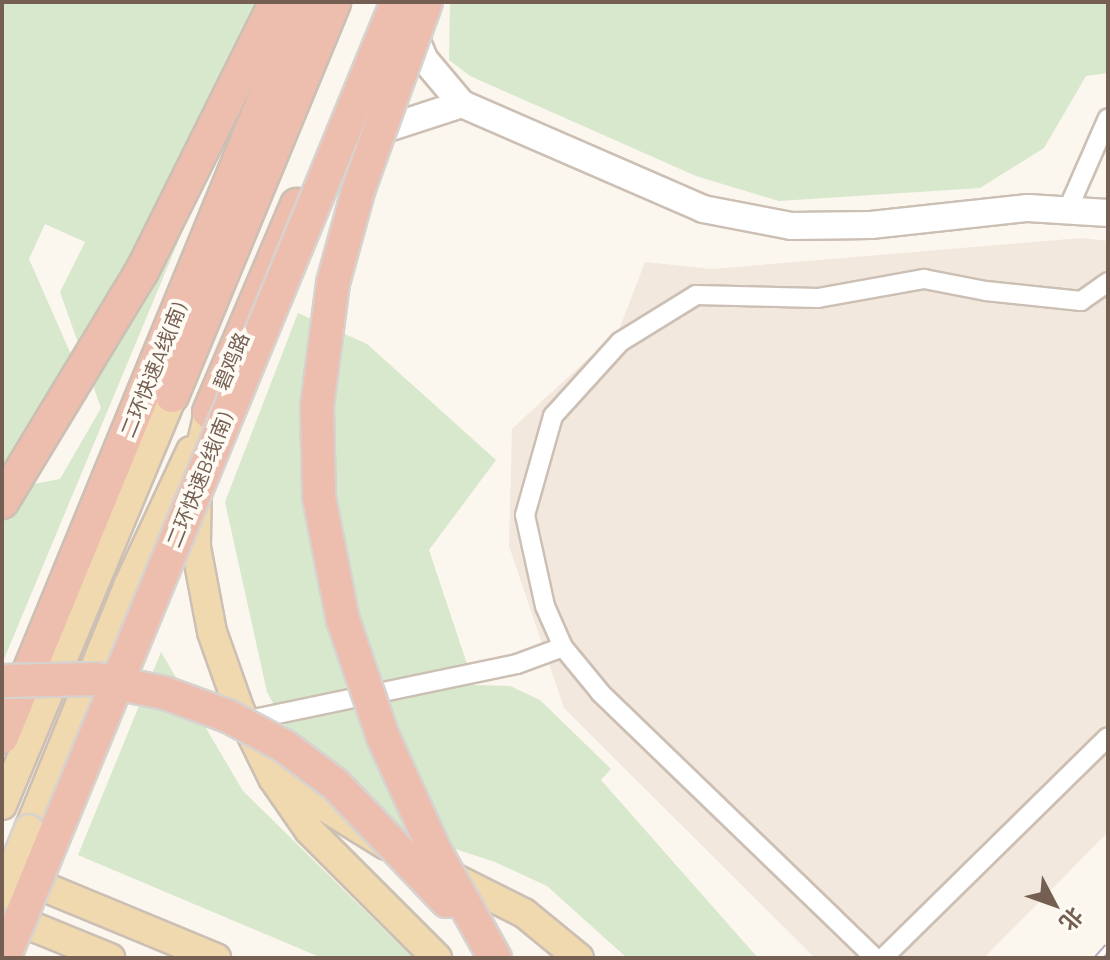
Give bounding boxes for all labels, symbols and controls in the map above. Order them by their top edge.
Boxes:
street label: 二环快速A线(南) [115,299,191,441]
street label: 碧鸡路 [208,329,254,393]
street label: 二环快速B线(南) [161,409,237,551]
north arrow [1014,864,1094,944]
text: 北 [1055,903,1089,937]

